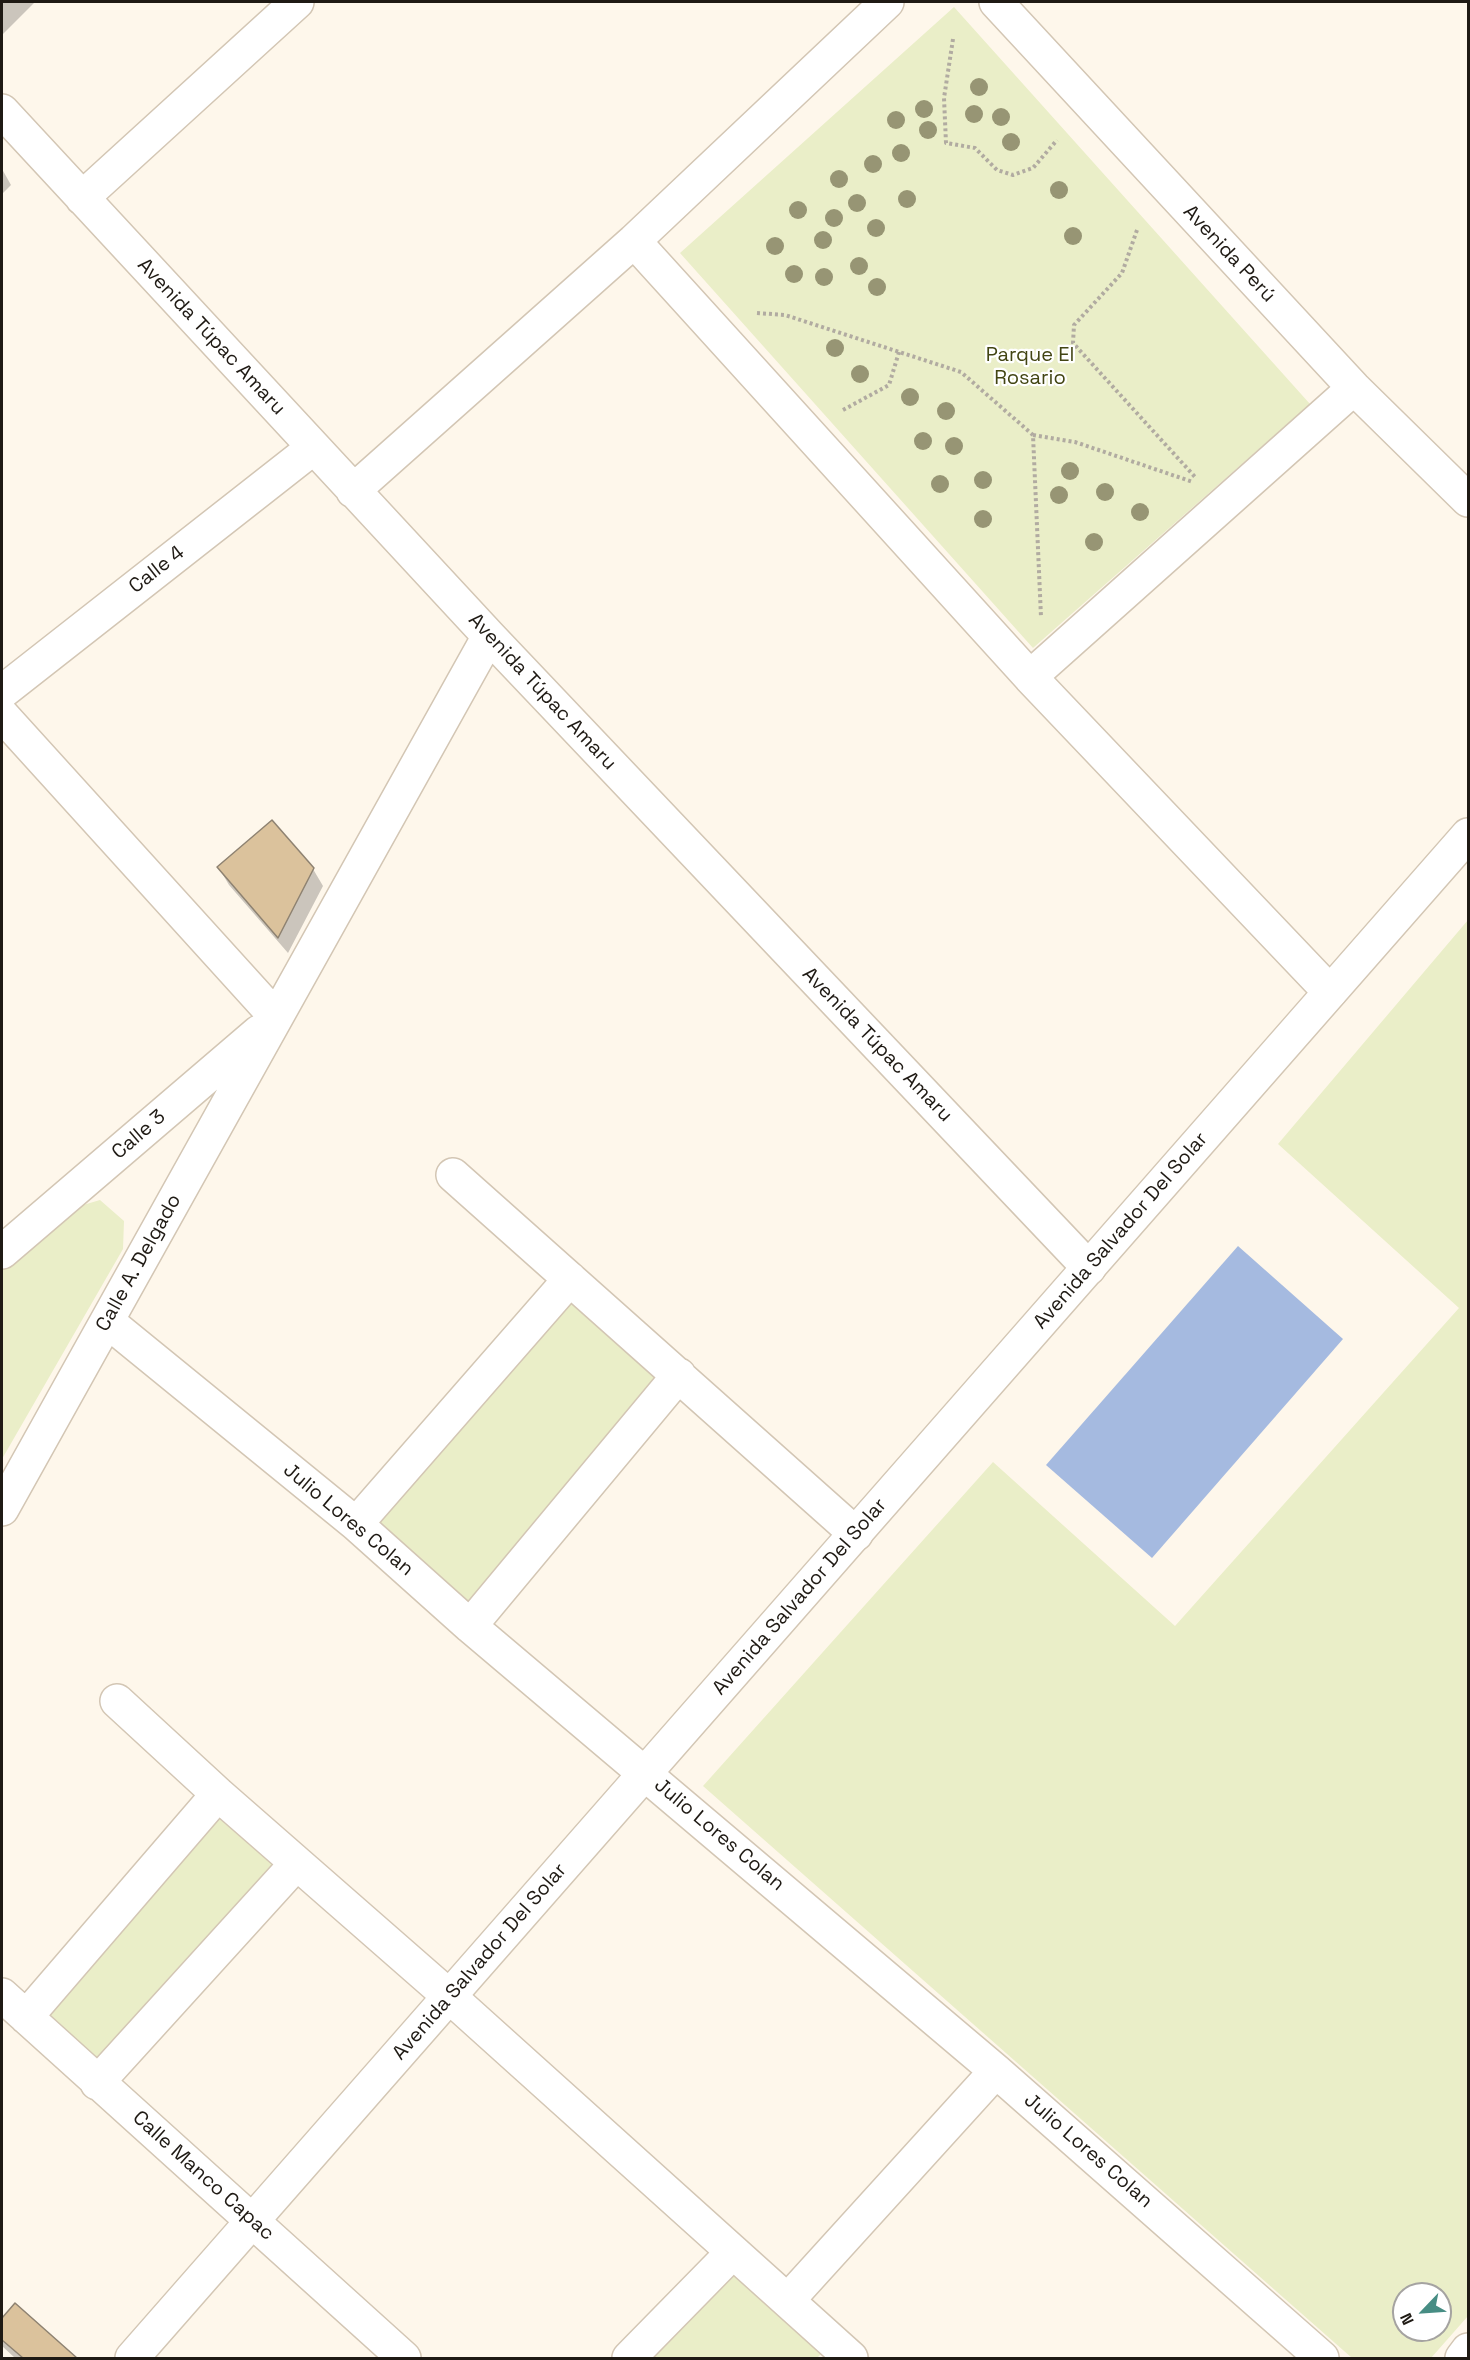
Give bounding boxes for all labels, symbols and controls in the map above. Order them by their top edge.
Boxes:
street label: Avenida Perú [1178,200,1280,308]
street label: Avenida Túpac Amaru [132,254,290,420]
park label: Parque El Rosario [986,344,1074,391]
street label: Calle 4 [125,541,189,599]
street label: Avenida Túpac Amaru [463,609,621,775]
street label: Avenida Túpac Amaru [797,963,957,1127]
street label: Calle 3 [107,1105,171,1165]
street label: Avenida Salvador Del Solar [1029,1128,1213,1334]
street label: Calle A. Delgado [91,1190,187,1336]
street label: Julio Lores Colan [278,1459,418,1581]
street label: Avenida Salvador Del Solar [708,1494,892,1700]
street label: Julio Lores Colan [649,1774,789,1896]
street label: Avenida Salvador Del Solar [388,1859,572,2065]
street label: Julio Lores Colan [1019,2089,1157,2213]
street label: Calle Manco Capac [127,2106,279,2246]
north arrow [1392,2282,1452,2342]
text: N [1395,2310,1419,2328]

